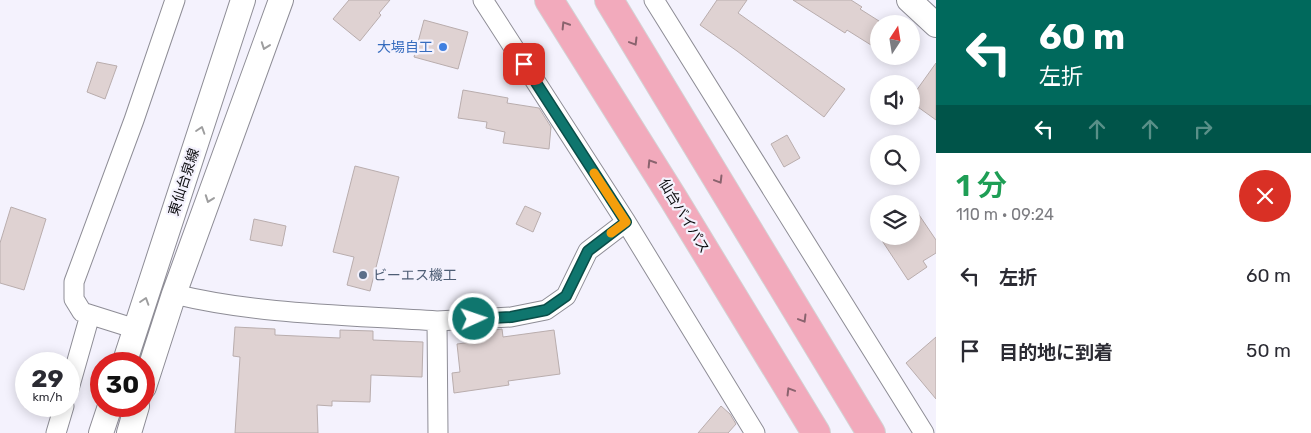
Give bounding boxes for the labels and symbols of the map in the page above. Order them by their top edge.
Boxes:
north arrow [870,15,920,65]
one-way arrow [562,21,572,30]
one-way arrow [628,36,638,45]
place label: 大場自工 [377,39,433,56]
one-way arrow [261,41,271,50]
marker: 大場自工 [437,41,449,53]
pin [503,43,545,85]
one-way arrow [195,126,205,135]
street label: 東仙台泉線 [165,146,203,218]
one-way arrow [648,159,658,168]
one-way arrow [712,175,722,184]
street label: 仙台バイパス [655,176,713,256]
one-way arrow [205,194,215,202]
place label: ビーエス機工 [373,267,457,284]
marker: ビーエス機工 [357,269,369,281]
position arrow [447,292,499,344]
one-way arrow [139,297,149,306]
one-way arrow [797,314,807,323]
speed limit sign: 30 [90,352,155,417]
one-way arrow [787,388,797,397]

